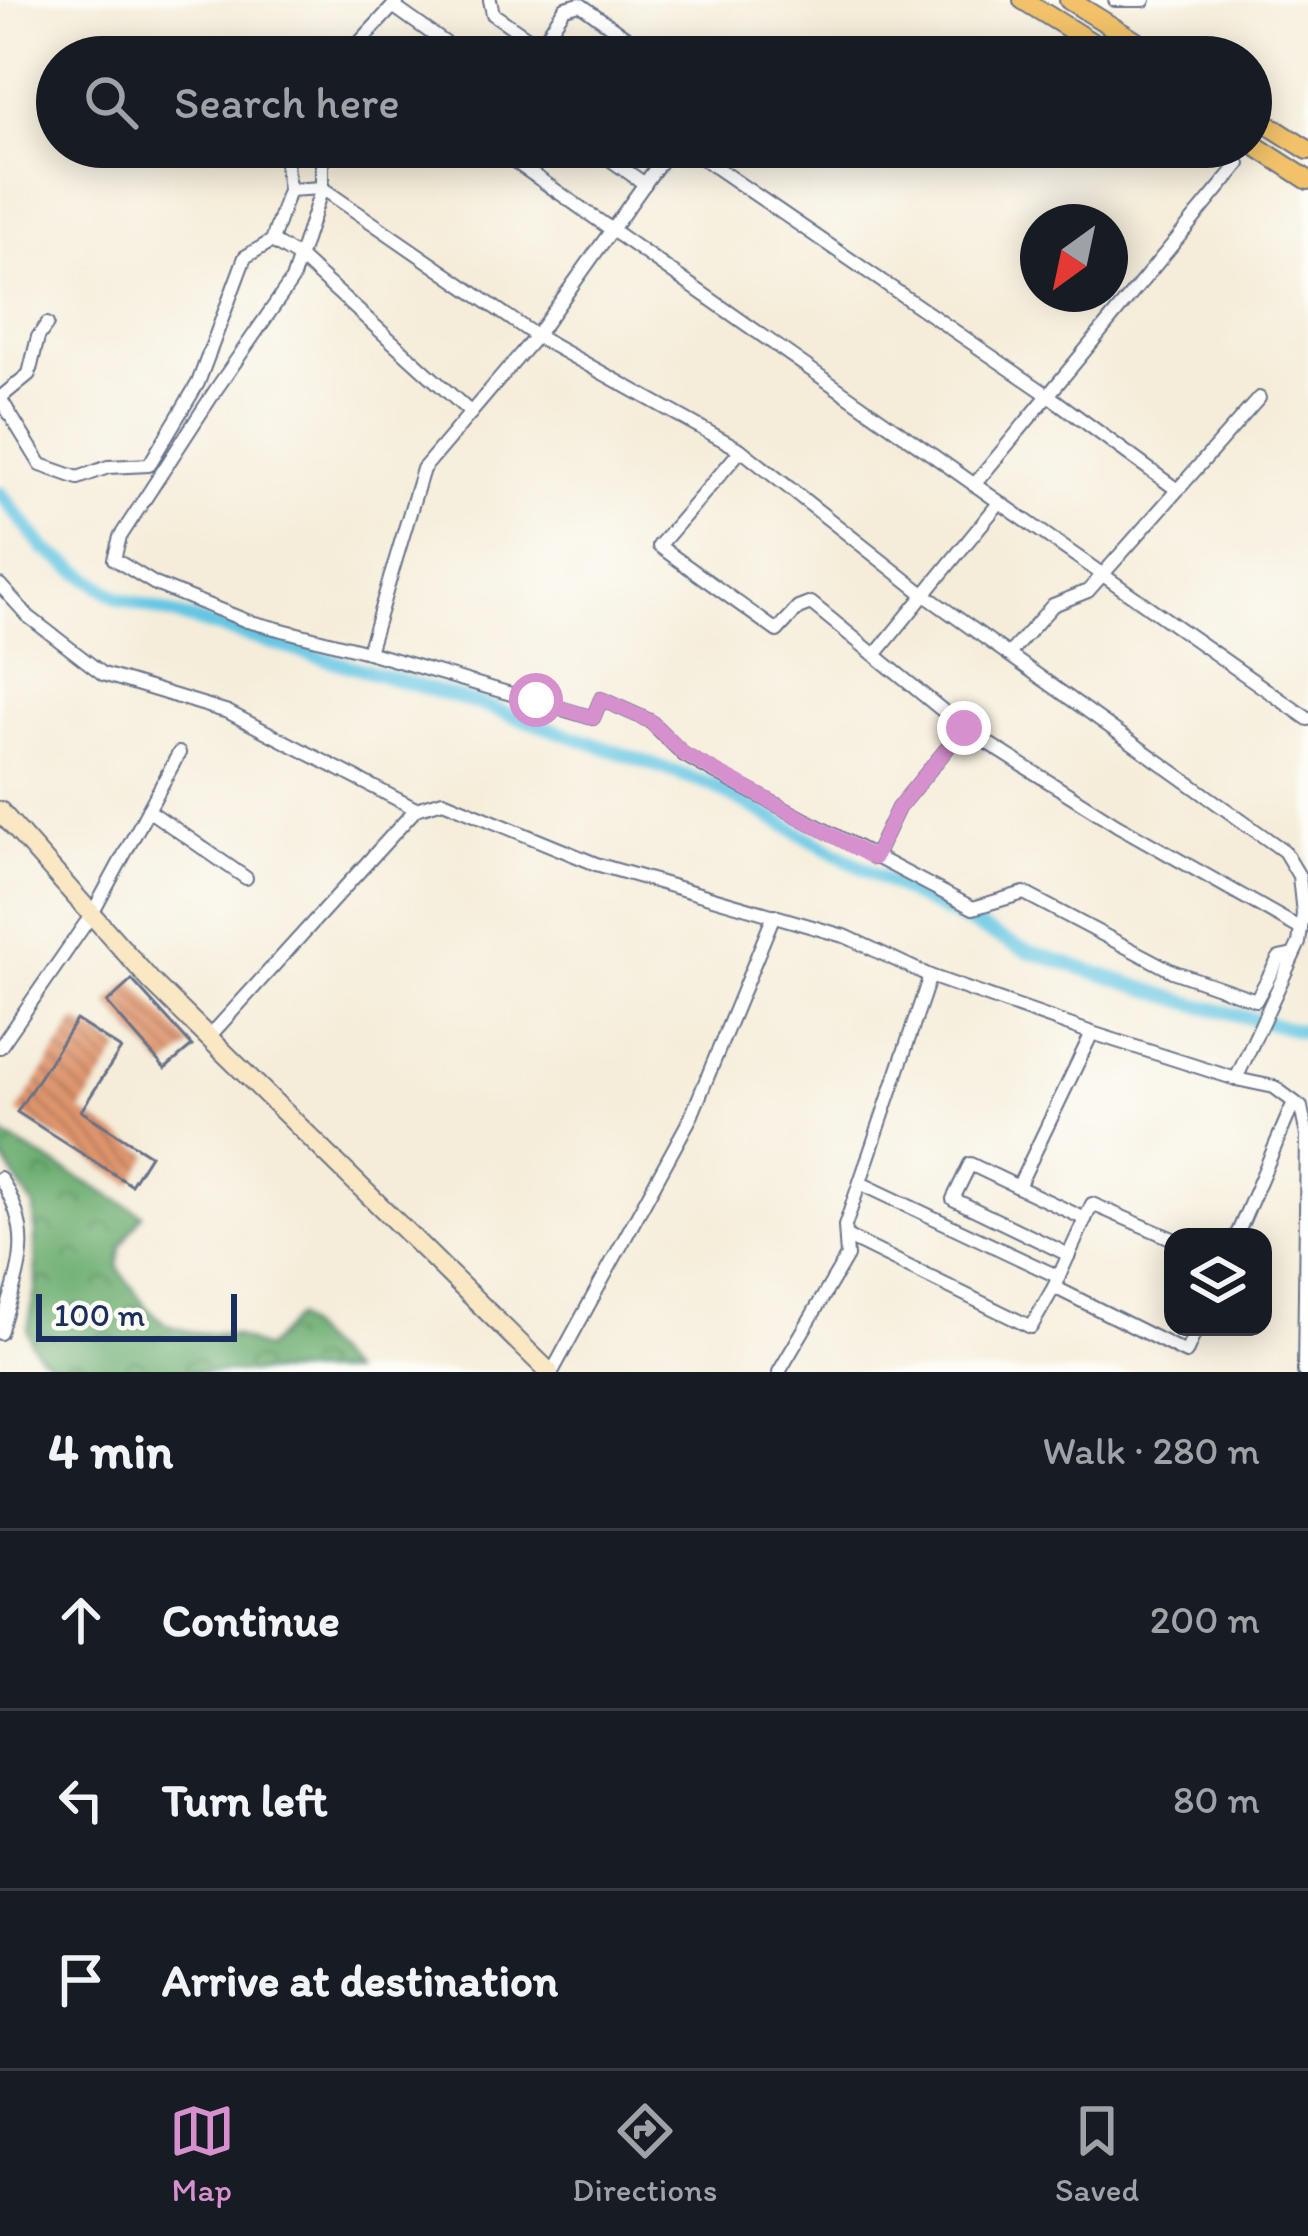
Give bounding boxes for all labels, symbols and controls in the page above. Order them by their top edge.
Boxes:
search box [36,36,1272,168]
icon: search [78,69,144,135]
text: Search here [174,75,400,129]
north arrow [1020,204,1128,312]
route start [509,673,563,727]
route end [937,701,991,755]
map controls [1164,1228,1272,1336]
button: layers [1164,1228,1272,1336]
scale bar [36,1288,237,1341]
text: 100 m [54,1295,145,1334]
text: 4 min [48,1420,173,1481]
text: Walk · 280 m [1042,1427,1260,1474]
icon: ahead [48,1587,114,1653]
text: Continue [162,1593,340,1647]
text: 200 m [1150,1596,1260,1643]
icon: left [48,1767,114,1833]
text: Turn left [162,1773,328,1827]
text: 80 m [1173,1776,1260,1823]
icon: arrive [48,1947,114,2013]
text: Arrive at destination [162,1953,558,2007]
tab: Map [169,2098,235,2209]
tab: Directions [572,2098,717,2209]
tab: Saved [1055,2098,1139,2209]

